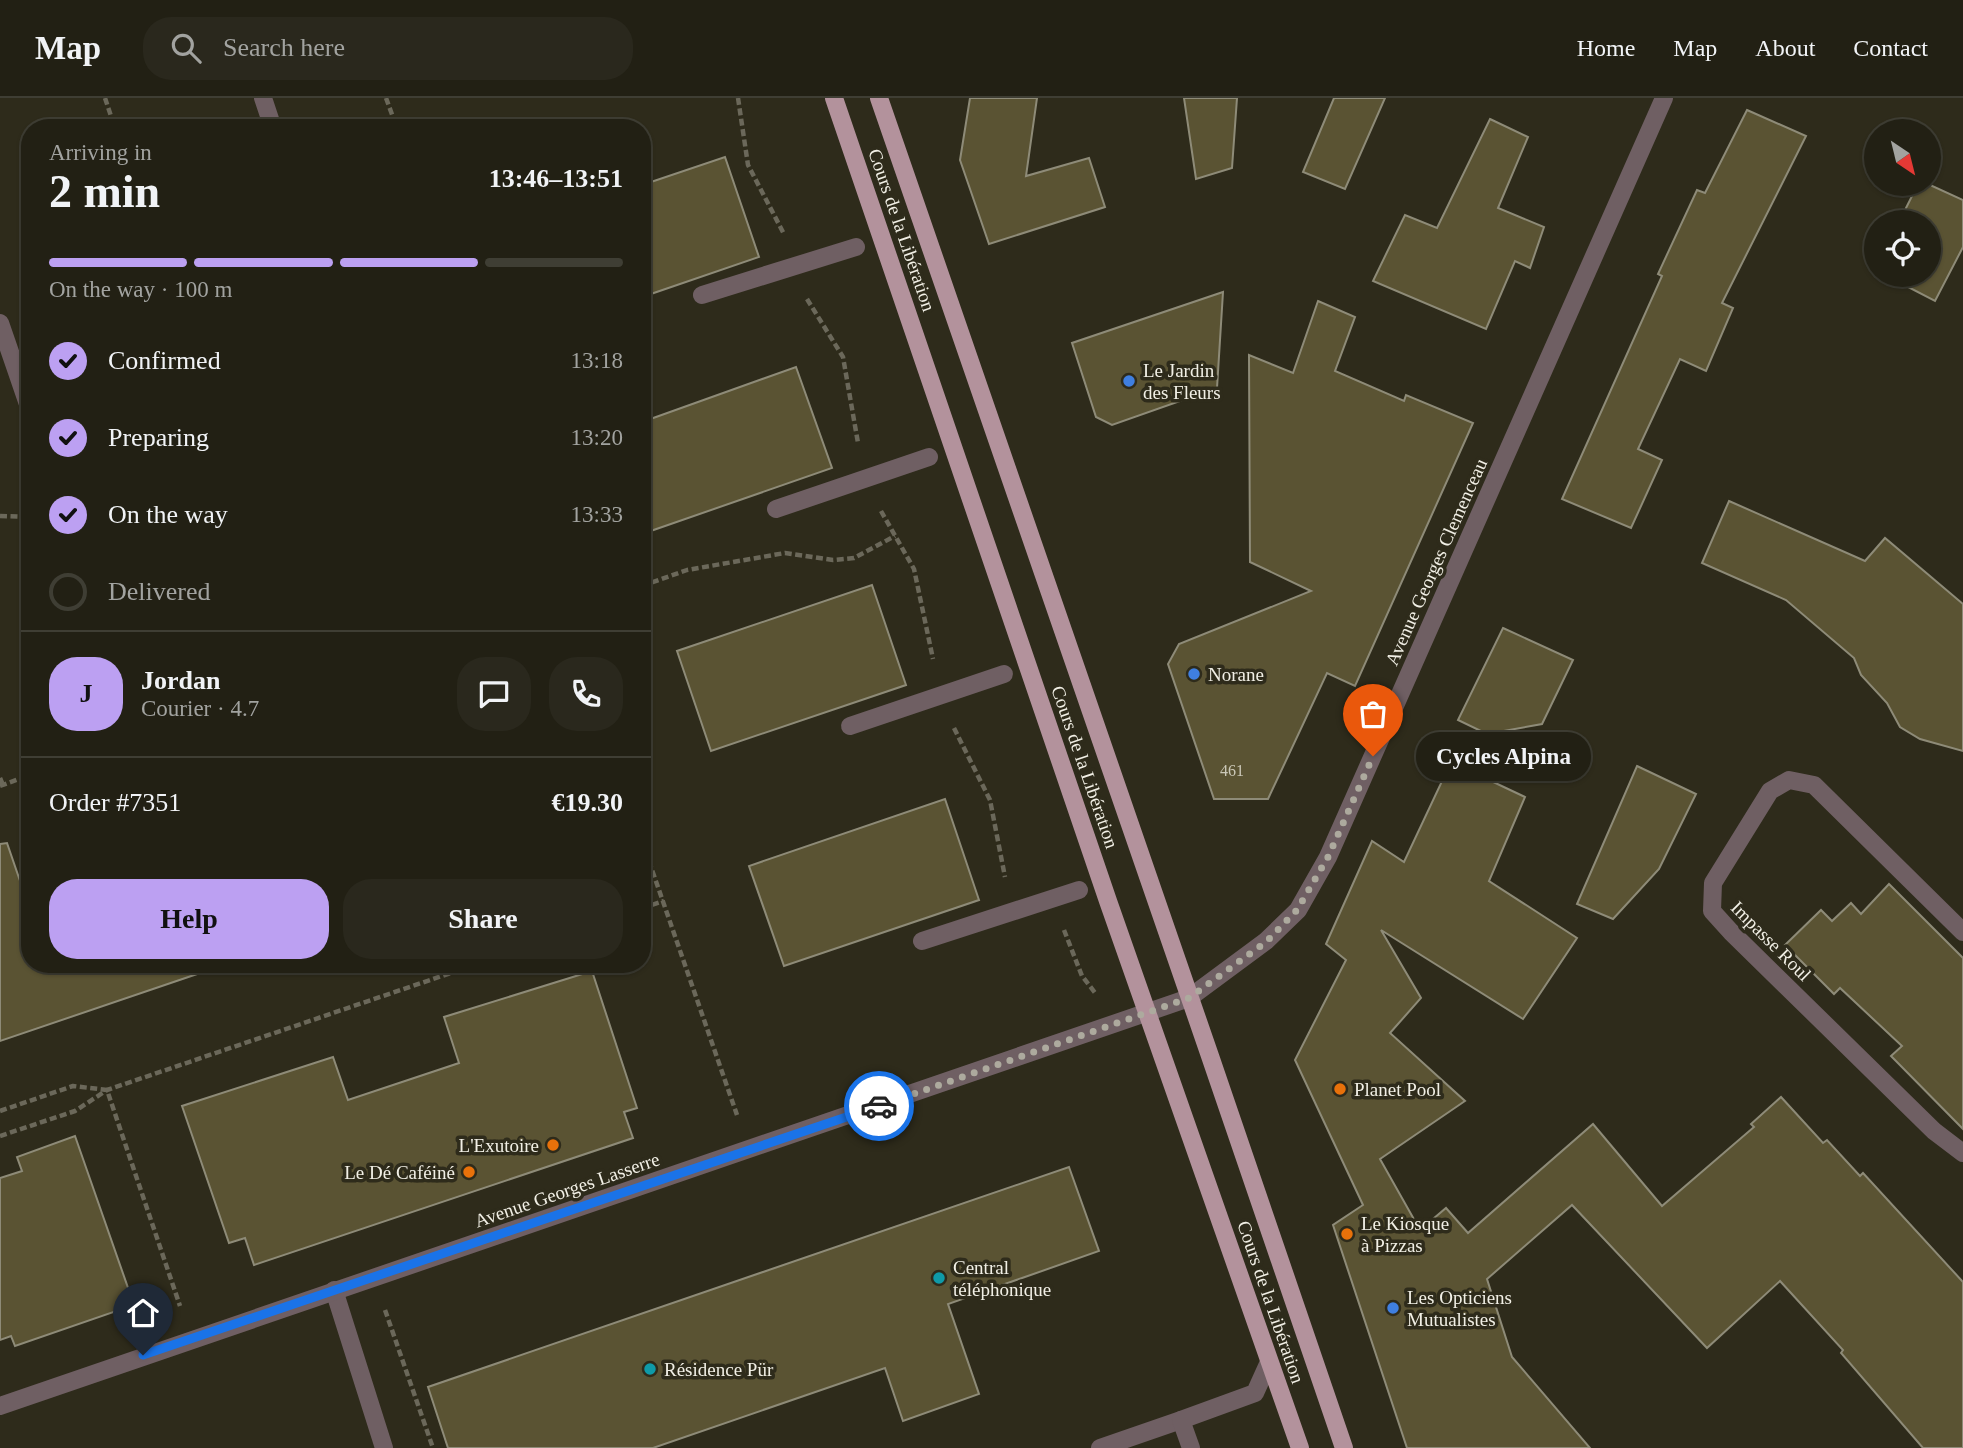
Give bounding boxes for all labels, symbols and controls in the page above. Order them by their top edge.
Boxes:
search box [143,17,633,80]
icon: search [167,29,205,67]
text: Map [35,30,101,66]
text: Search here [223,33,345,62]
text: Home [1577,35,1635,61]
text: Map [1673,35,1717,61]
text: About [1755,35,1815,61]
text: Contact [1853,35,1928,61]
north arrow [1864,119,1941,196]
map controls [1864,119,1941,287]
text: Arriving in [49,140,152,165]
street label: Cours de la Libération [864,146,940,314]
text: 13:46–13:51 [489,164,623,193]
text: 2 min [49,166,160,217]
button: locate [1864,210,1941,287]
text: On the way · 100 m [49,277,232,302]
icon: check [49,342,87,380]
text: Confirmed [108,346,221,375]
text: 13:18 [571,348,623,373]
place label: Le Jardin des Fleurs [1143,360,1221,403]
marker: Le Jardin des Fleurs [1121,373,1137,389]
icon: check [49,419,87,457]
text: Preparing [108,423,209,452]
text: 13:20 [571,425,623,450]
street label: Avenue Georges Clemenceau [1381,455,1491,669]
icon: check [49,496,87,534]
text: On the way [108,500,228,529]
text: 13:33 [571,502,623,527]
text: Delivered [108,577,211,606]
button: chat [457,657,531,731]
button: phone [549,657,623,731]
place label: Norane [1208,664,1264,685]
text: Jordan [141,666,220,695]
marker: Norane [1186,666,1202,682]
text: J [80,679,93,708]
street label: Cours de la Libération [1047,683,1123,851]
pin [1343,684,1403,756]
icon: bag [1354,695,1392,733]
text: Courier · 4.7 [141,696,259,721]
callout: Cycles Alpina [1415,732,1590,780]
text: Cycles Alpina [1436,744,1571,769]
house number: 461 [1220,762,1244,779]
text: Order #7351 [49,788,181,817]
text: €19.30 [552,788,623,817]
button: Help [49,879,329,959]
button: Share [343,879,623,959]
street label: Impasse Roul [1727,897,1815,985]
courier [844,1071,914,1141]
place label: Planet Pool [1354,1079,1441,1100]
marker: Planet Pool [1332,1081,1348,1097]
icon: car [860,1087,898,1125]
place label: L'Exutoire [459,1135,539,1156]
marker: L'Exutoire [545,1137,561,1153]
street label: Avenue Georges Lasserre [472,1148,662,1232]
place label: Le Dé Caféiné [344,1162,455,1183]
marker: Le Dé Caféiné [461,1164,477,1180]
place label: Le Kiosque à Pizzas [1361,1213,1449,1256]
street label: Cours de la Libération [1233,1218,1309,1386]
marker: Le Kiosque à Pizzas [1339,1226,1355,1242]
place label: Central téléphonique [953,1257,1051,1300]
marker: Central téléphonique [931,1270,947,1286]
pin [113,1283,173,1355]
place label: Les Opticiens Mutualistes [1407,1287,1512,1330]
icon: home [124,1294,162,1332]
marker: Les Opticiens Mutualistes [1385,1300,1401,1316]
place label: Résidence Pür [664,1359,774,1380]
marker: Résidence Pür [642,1361,658,1377]

